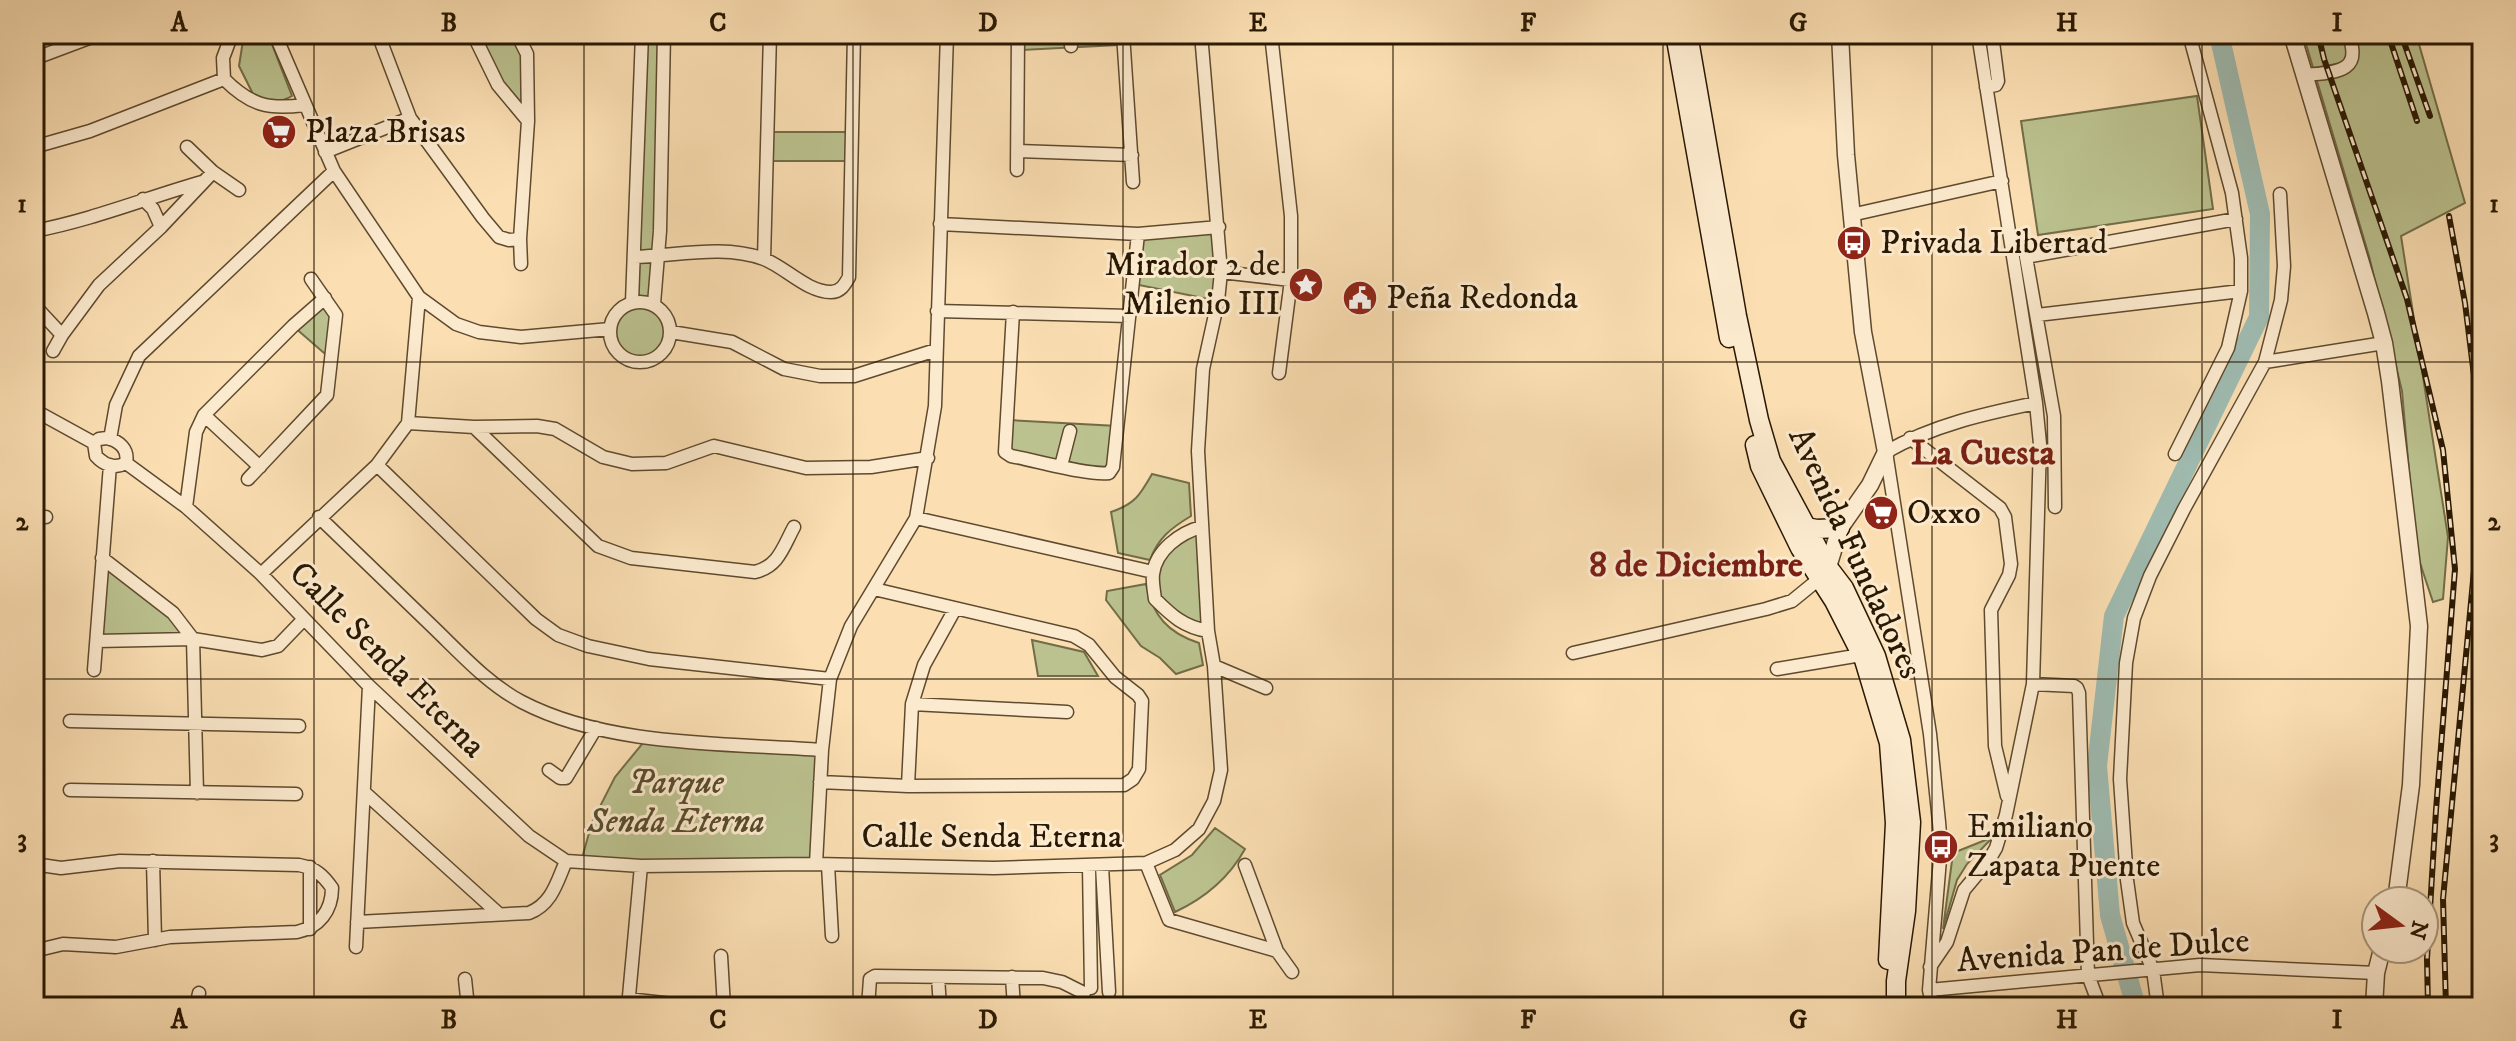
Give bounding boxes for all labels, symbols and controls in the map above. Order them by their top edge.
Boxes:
text: A [170,7,189,40]
text: B [441,7,457,40]
text: C [709,7,727,40]
text: D [978,7,998,40]
text: E [1249,7,1267,40]
text: F [1520,7,1537,40]
text: G [1789,7,1807,40]
text: H [2056,7,2078,40]
text: I [2332,7,2343,40]
place label: Plaza Brisas [305,111,466,153]
supermarket icon: Plaza Brisas [260,113,298,151]
text: 1 [17,188,27,221]
text: 1 [2489,188,2499,221]
place label: Privada Libertad [1880,222,2108,264]
bus stop icon: Privada Libertad [1835,224,1873,262]
place label: Mirador 2 de Milenio III [1105,244,1280,325]
place icon: Mirador 2 de Milenio III [1287,266,1325,304]
place label: Peña Redonda [1386,277,1579,319]
public building icon: Peña Redonda [1341,279,1379,317]
street label: Avenida Fundadores [1778,421,1932,685]
district label: La Cuesta [1911,431,2056,476]
place label: Oxxo [1907,492,1981,534]
supermarket icon: Oxxo [1862,494,1900,532]
text: 2 [16,506,30,539]
text: 2 [2488,506,2502,539]
district label: 8 de Diciembre [1589,543,1803,588]
street label: Calle Senda Eterna [280,553,494,767]
park label: Parque Senda Eterna [586,762,765,843]
place label: Emiliano Zapata Puente [1967,806,2160,887]
street label: Calle Senda Eterna [862,816,1123,858]
text: 3 [17,823,27,856]
text: 3 [2489,823,2499,856]
bus stop icon: Emiliano Zapata Puente [1922,828,1960,866]
north arrow [2360,885,2440,965]
text: N [2402,918,2433,942]
street label: Avenida Pan de Dulce [1955,920,2251,982]
text: A [170,1004,189,1037]
text: B [441,1004,457,1037]
text: C [709,1004,727,1037]
text: D [978,1004,998,1037]
text: E [1249,1004,1267,1037]
text: F [1520,1004,1537,1037]
text: G [1789,1004,1807,1037]
text: H [2056,1004,2078,1037]
text: I [2332,1004,2343,1037]

